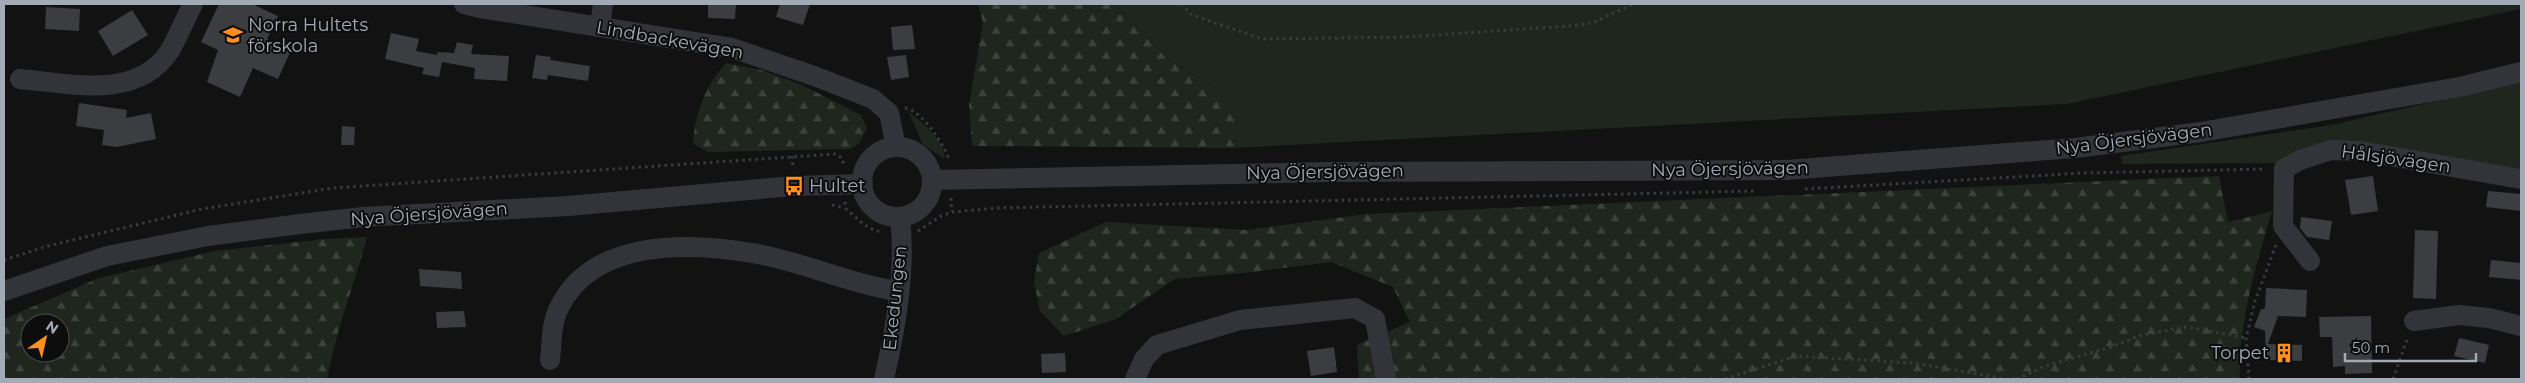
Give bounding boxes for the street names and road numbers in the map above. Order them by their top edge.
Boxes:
street label: Lindbackevägen [595,16,745,64]
street label: Nya Öjersjövägen [2054,118,2214,160]
street label: Hålsjövägen [2340,140,2452,178]
street label: Nya Öjersjövägen [1651,157,1809,181]
street label: Nya Öjersjövägen [1246,160,1404,184]
street label: Nya Öjersjövägen [350,198,508,230]
street label: Ekedungen [879,245,911,351]

